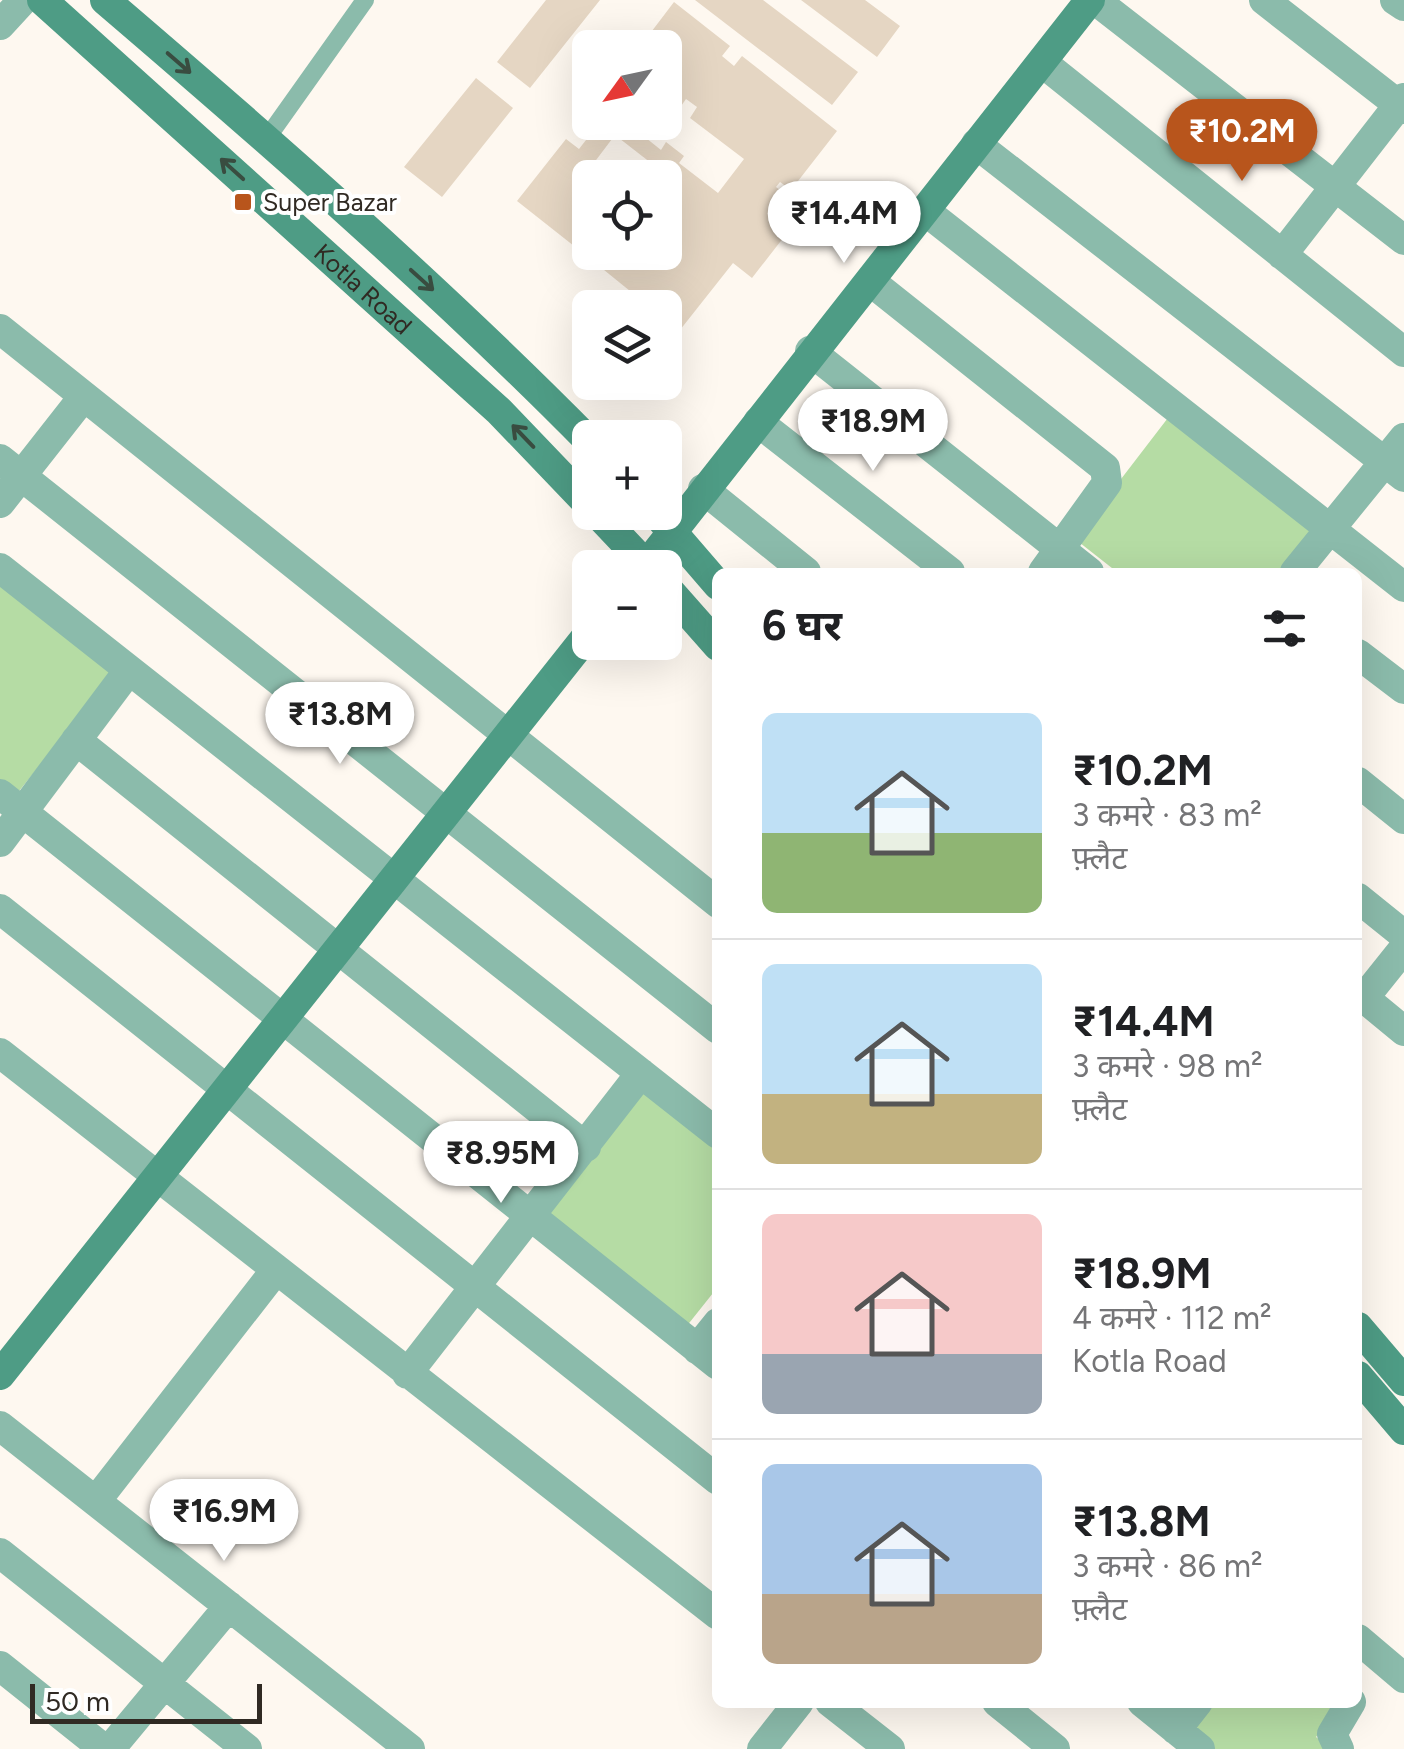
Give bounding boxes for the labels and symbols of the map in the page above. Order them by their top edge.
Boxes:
north arrow [572,30,682,140]
one-way arrow [166,52,192,74]
pin: ₹10.2M [1161,99,1323,184]
one-way arrow [220,157,245,180]
pin: ₹14.4M [763,181,925,266]
place label: Super Bazar [263,187,397,217]
marker: Super Bazar [232,191,254,213]
street label: Kotla Road [308,237,418,341]
one-way arrow [409,268,434,291]
pin: ₹18.9M [792,389,954,474]
one-way arrow [511,424,535,448]
pin: ₹13.8M [259,682,421,767]
pin: ₹8.95M [420,1121,582,1206]
pin: ₹16.9M [143,1479,305,1564]
scale bar [30,1679,262,1724]

